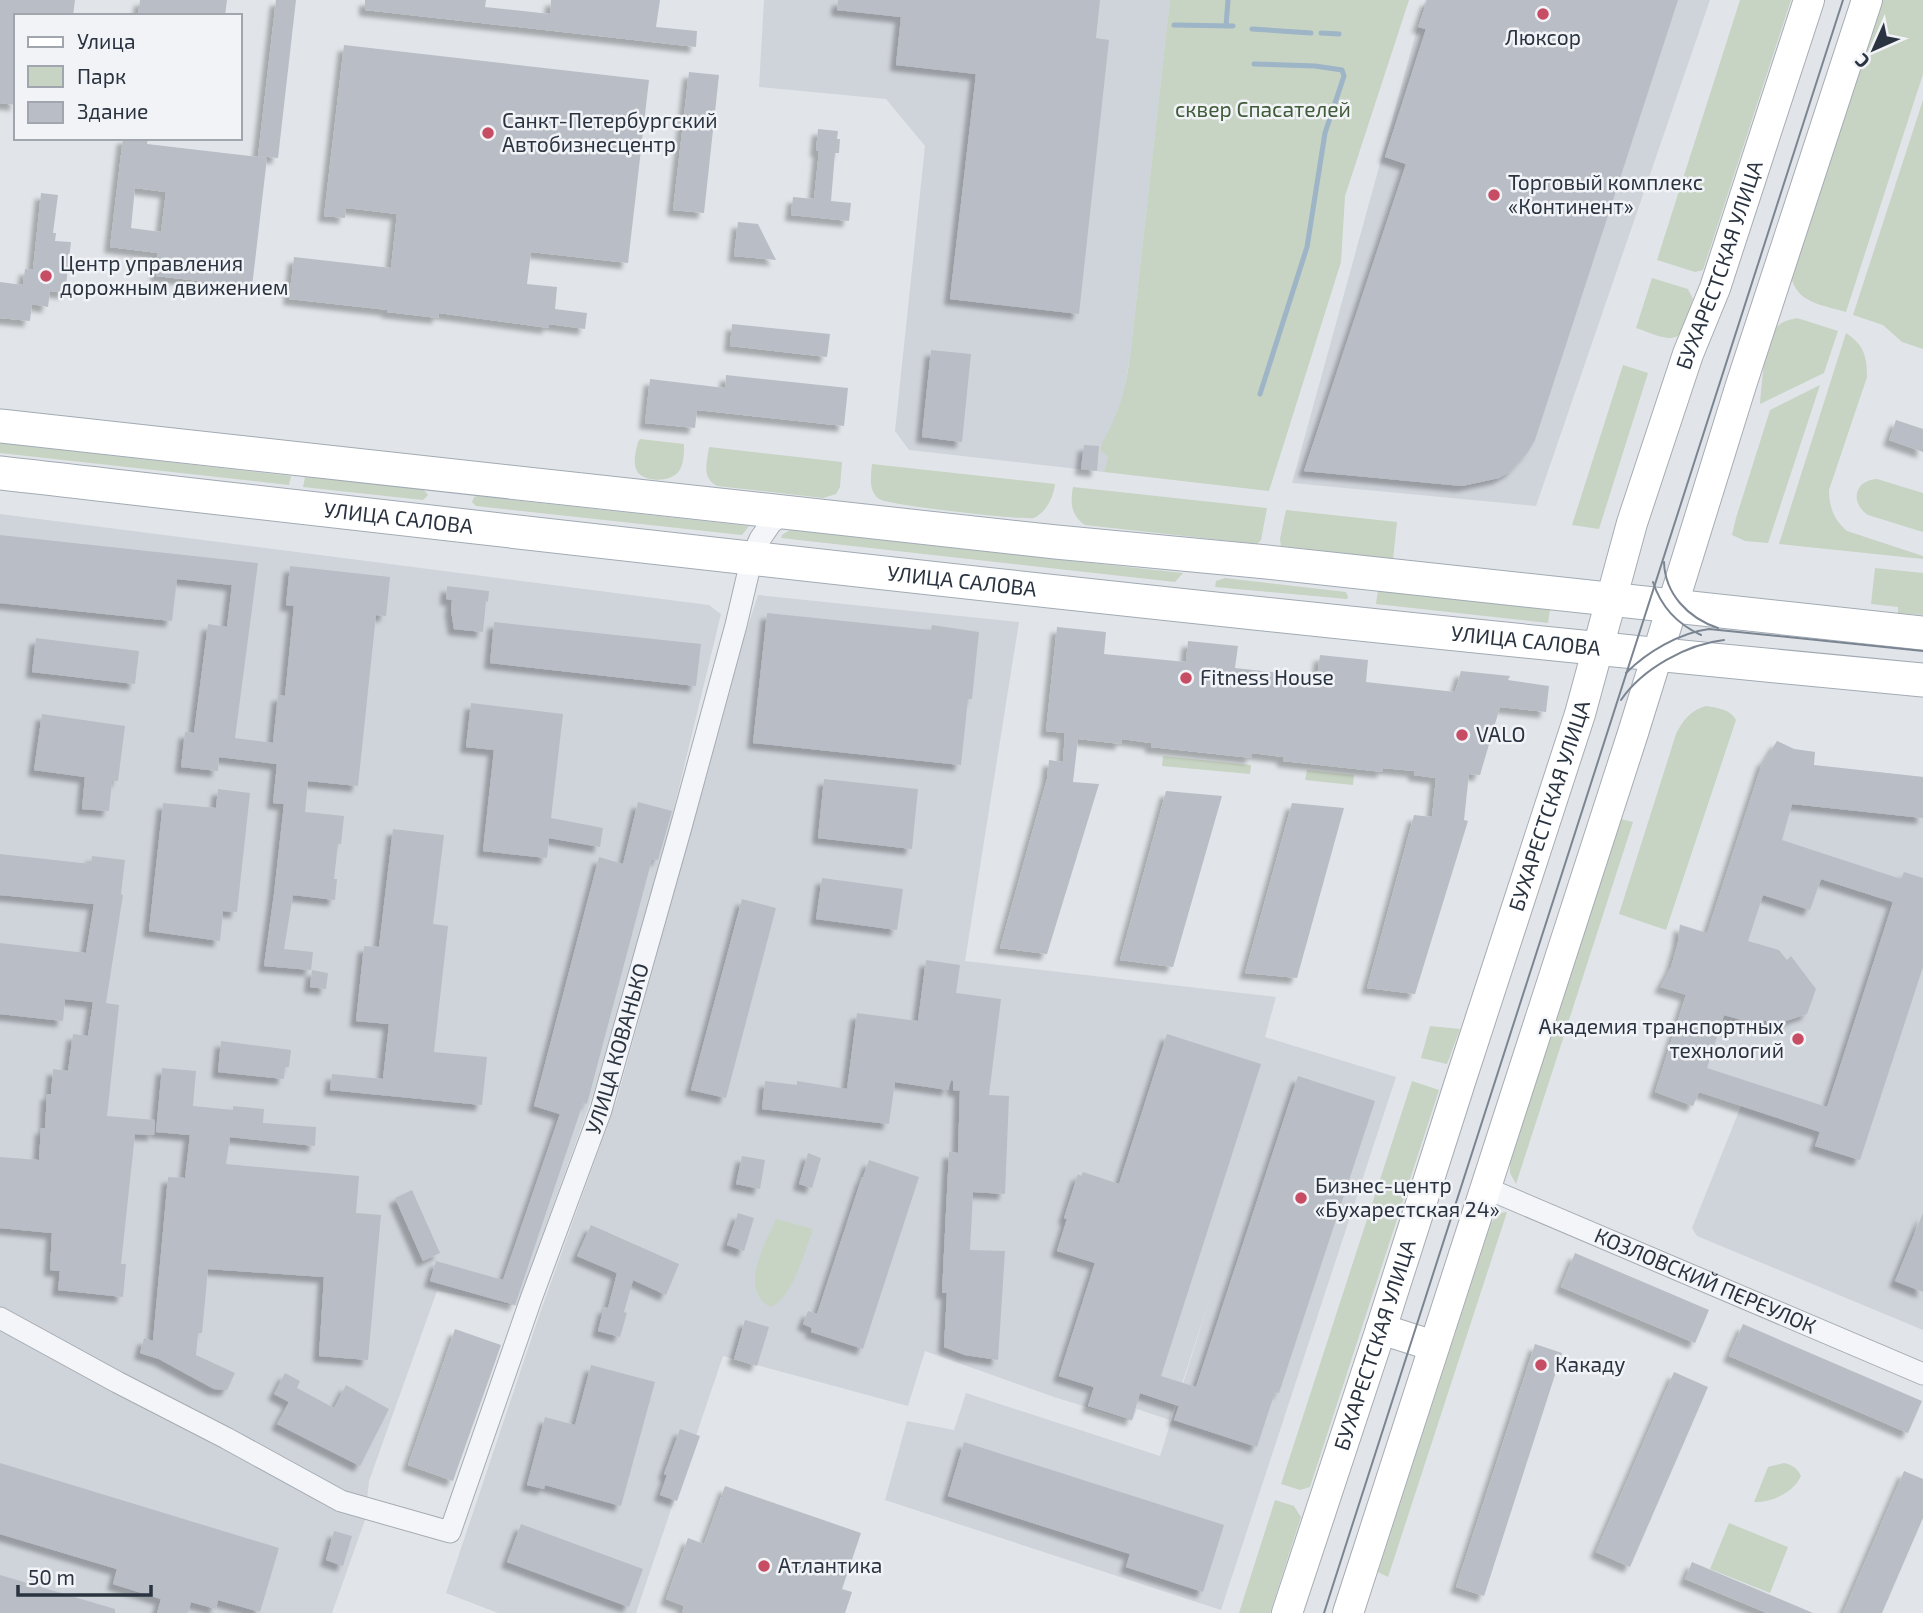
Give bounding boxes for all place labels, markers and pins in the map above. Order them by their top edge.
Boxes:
marker: Люксор [1535,6,1551,22]
place label: Люксор [1505,24,1581,49]
place label: Санкт-Петербургский Автобизнесцентр [502,107,718,156]
marker: Санкт-Петербургский Автобизнесцентр [480,125,496,141]
place label: Торговый комплекс «Континент» [1508,169,1703,218]
marker: Торговый комплекс «Континент» [1486,187,1502,203]
place label: Центр управления дорожным движением [60,250,288,299]
marker: Центр управления дорожным движением [38,268,54,284]
place label: Fitness House [1200,664,1334,689]
marker: Fitness House [1178,670,1194,686]
place label: VALO [1476,721,1526,746]
marker: VALO [1454,727,1470,743]
place label: Академия транспортных технологий [1539,1013,1784,1062]
marker: Академия транспортных технологий [1790,1031,1806,1047]
place label: Бизнес-центр «Бухарестская 24» [1315,1172,1500,1222]
marker: Бизнес-центр «Бухарестская 24» [1293,1190,1309,1206]
place label: Какаду [1555,1351,1625,1377]
marker: Какаду [1533,1357,1549,1373]
place label: Атлантика [778,1552,882,1577]
marker: Атлантика [756,1558,772,1574]

